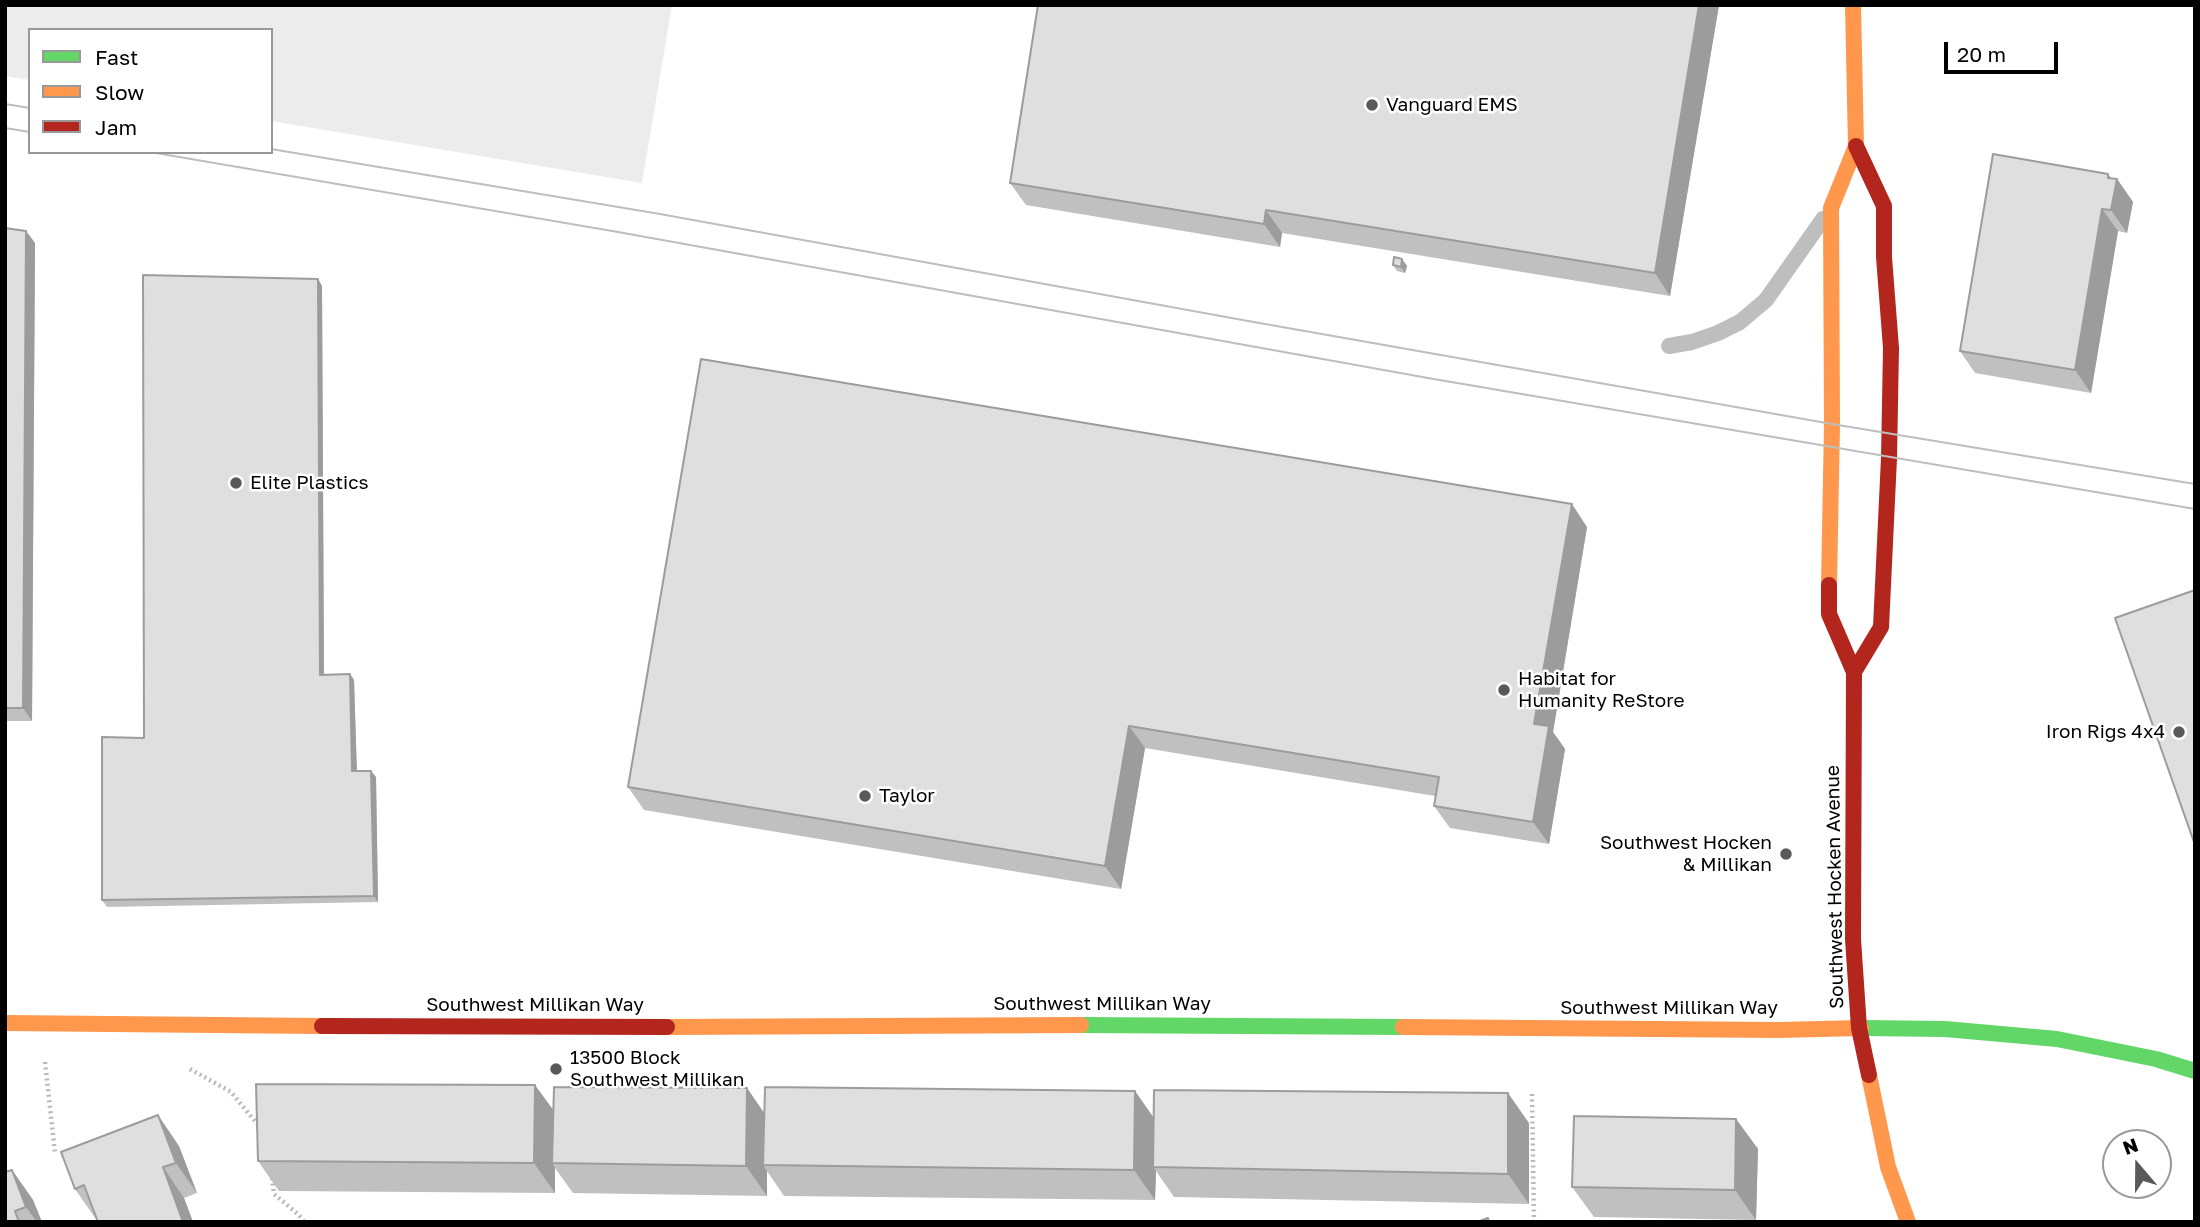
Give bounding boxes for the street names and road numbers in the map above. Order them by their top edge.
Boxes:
street label: Southwest Hocken Avenue [1821,765,1849,1009]
street label: Southwest Millikan Way [993,993,1211,1015]
street label: Southwest Millikan Way [426,994,644,1016]
street label: Southwest Millikan Way [1560,997,1778,1019]

